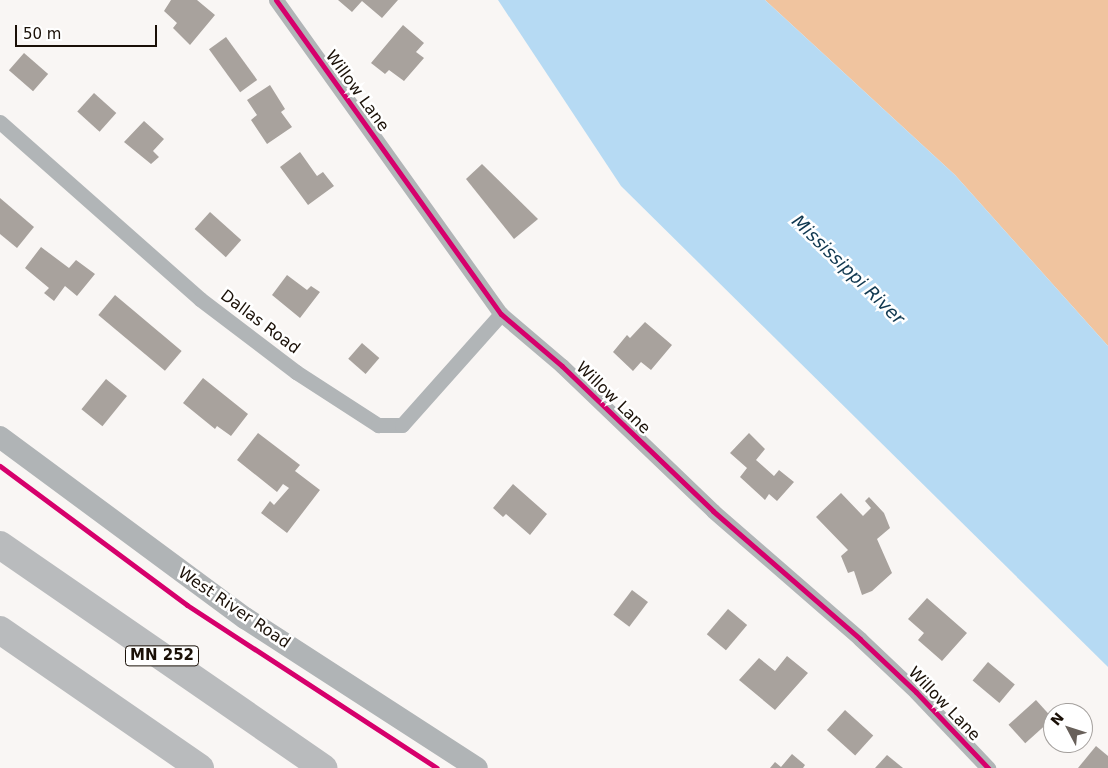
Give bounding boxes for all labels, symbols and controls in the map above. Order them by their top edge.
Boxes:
scale bar [18,15,160,47]
text: 50 m [23,25,61,43]
street label: Willow Lane [321,47,393,135]
water label: Mississippi River [787,211,909,329]
street label: Dallas Road [217,286,303,358]
street label: Willow Lane [572,358,654,438]
street label: West River Road [174,563,294,653]
road number: MN 252 [124,644,200,668]
street label: Willow Lane [904,663,984,745]
north arrow [1043,703,1093,753]
text: N [1047,709,1067,729]

